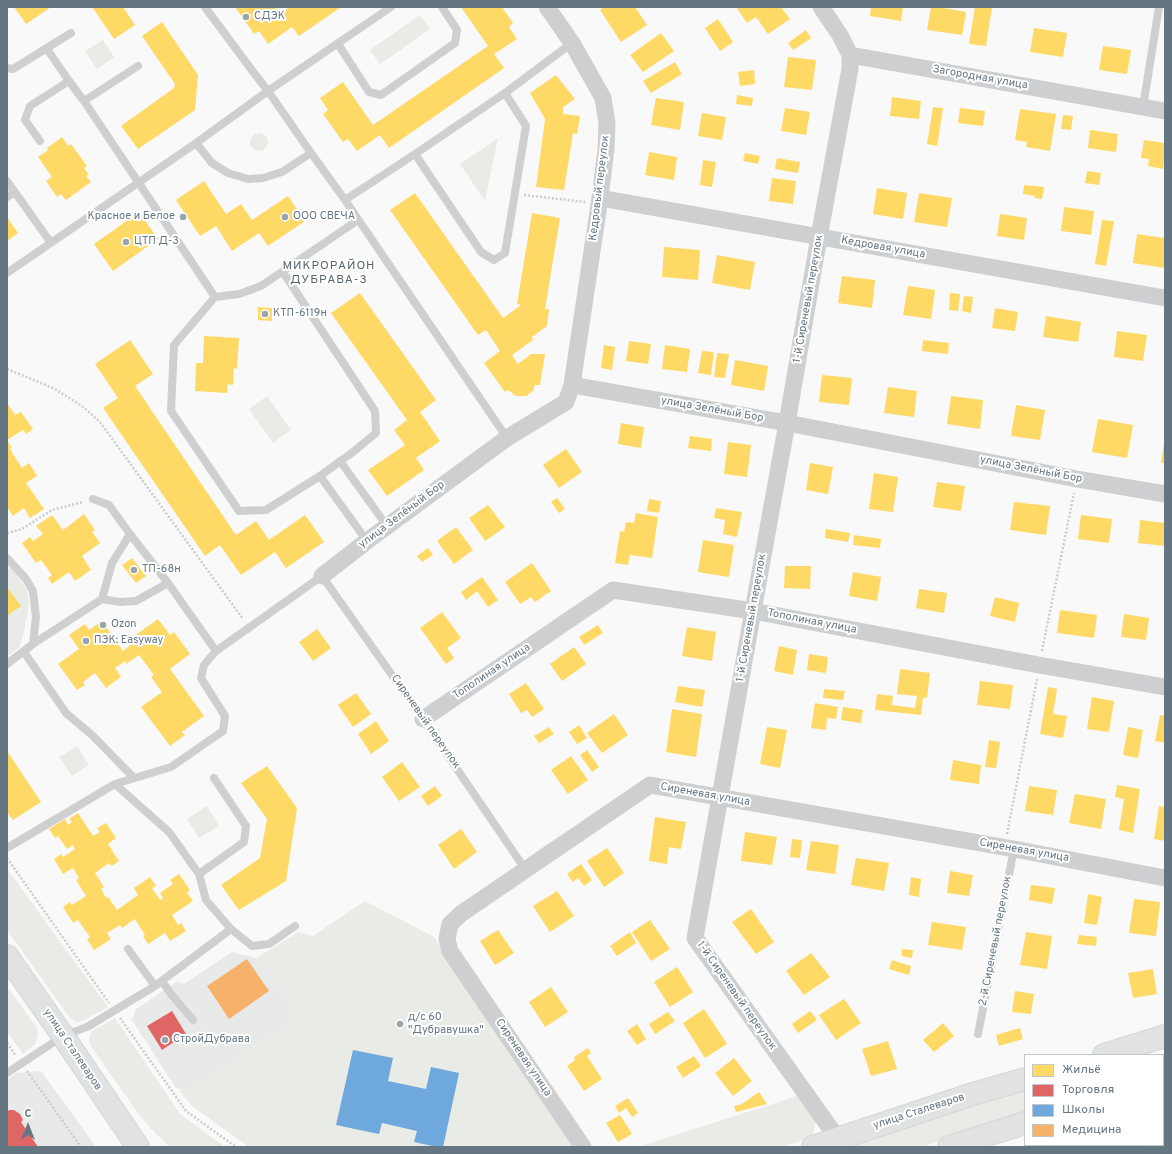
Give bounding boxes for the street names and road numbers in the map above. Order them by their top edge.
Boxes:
street label: Загородная улица [931,63,1029,93]
street label: Кедровый переулок [587,134,613,242]
street label: 1-й Сиреневый переулок [791,234,827,364]
street label: Кедровая улица [840,234,926,262]
street label: улица Зелёный Бор [660,394,764,426]
street label: улица Зелёный Бор [979,454,1083,486]
street label: улица Зелёный Бор [356,478,448,552]
street label: 1-й Сиреневый переулок [734,553,770,683]
street label: Тополиная улица [766,607,858,637]
street label: Тополиная улица [451,641,533,703]
street label: Сиреневый переулок [388,672,462,772]
street label: Сиреневая улица [659,781,751,809]
street label: Сиреневая улица [978,837,1070,865]
street label: 2-й Сиреневый переулок [977,875,1015,1007]
street label: 1-й Сиреневый переулок [693,939,779,1053]
street label: улица Сталеваров [40,1007,104,1093]
street label: Сиреневая улица [492,1017,554,1099]
street label: улица Сталеваров [871,1091,967,1133]

